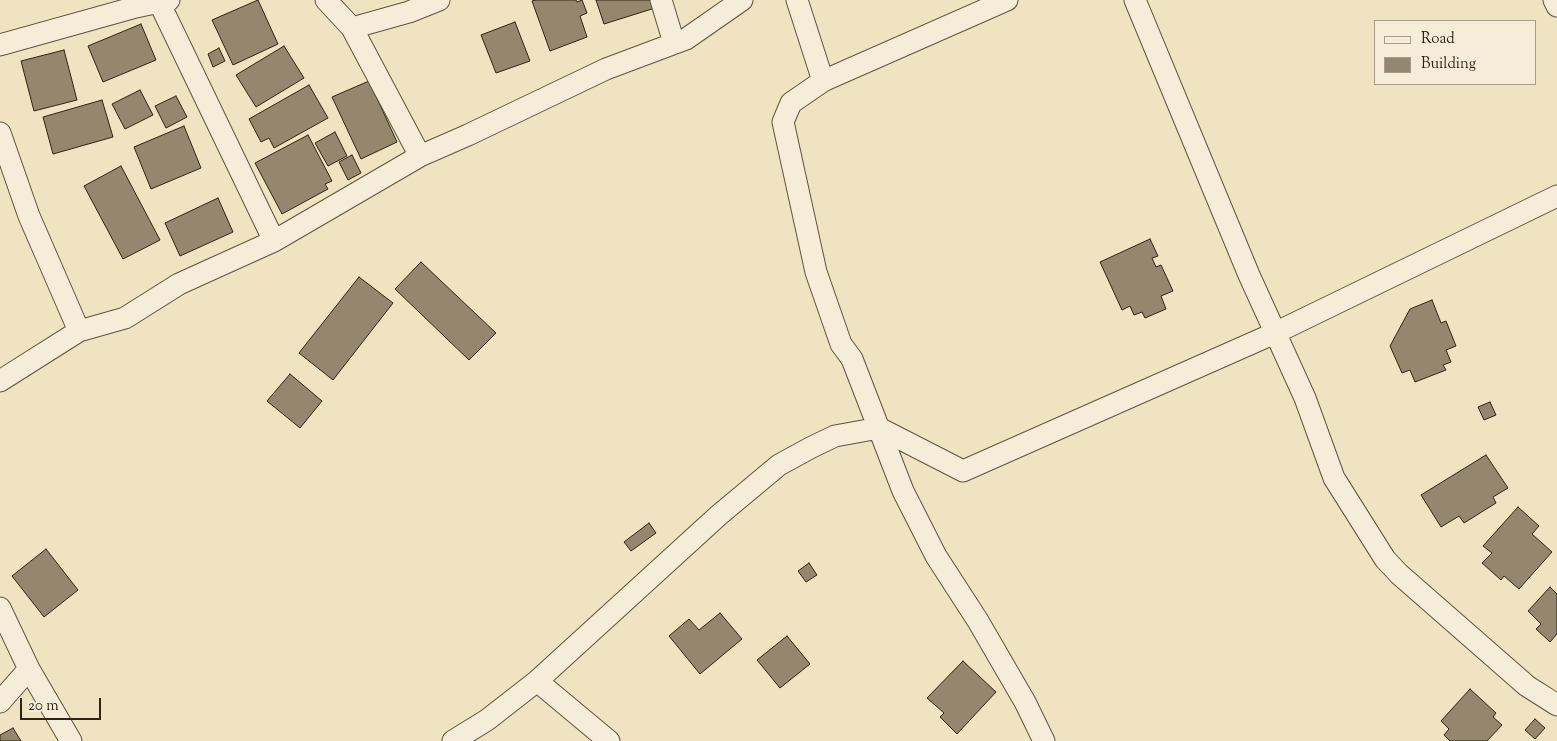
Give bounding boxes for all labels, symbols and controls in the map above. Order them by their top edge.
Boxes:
legend [1374,20,1537,85]
text: Road [1421,29,1455,50]
text: Building [1421,54,1476,75]
scale bar [22,688,104,720]
text: 20 m [28,696,59,717]

